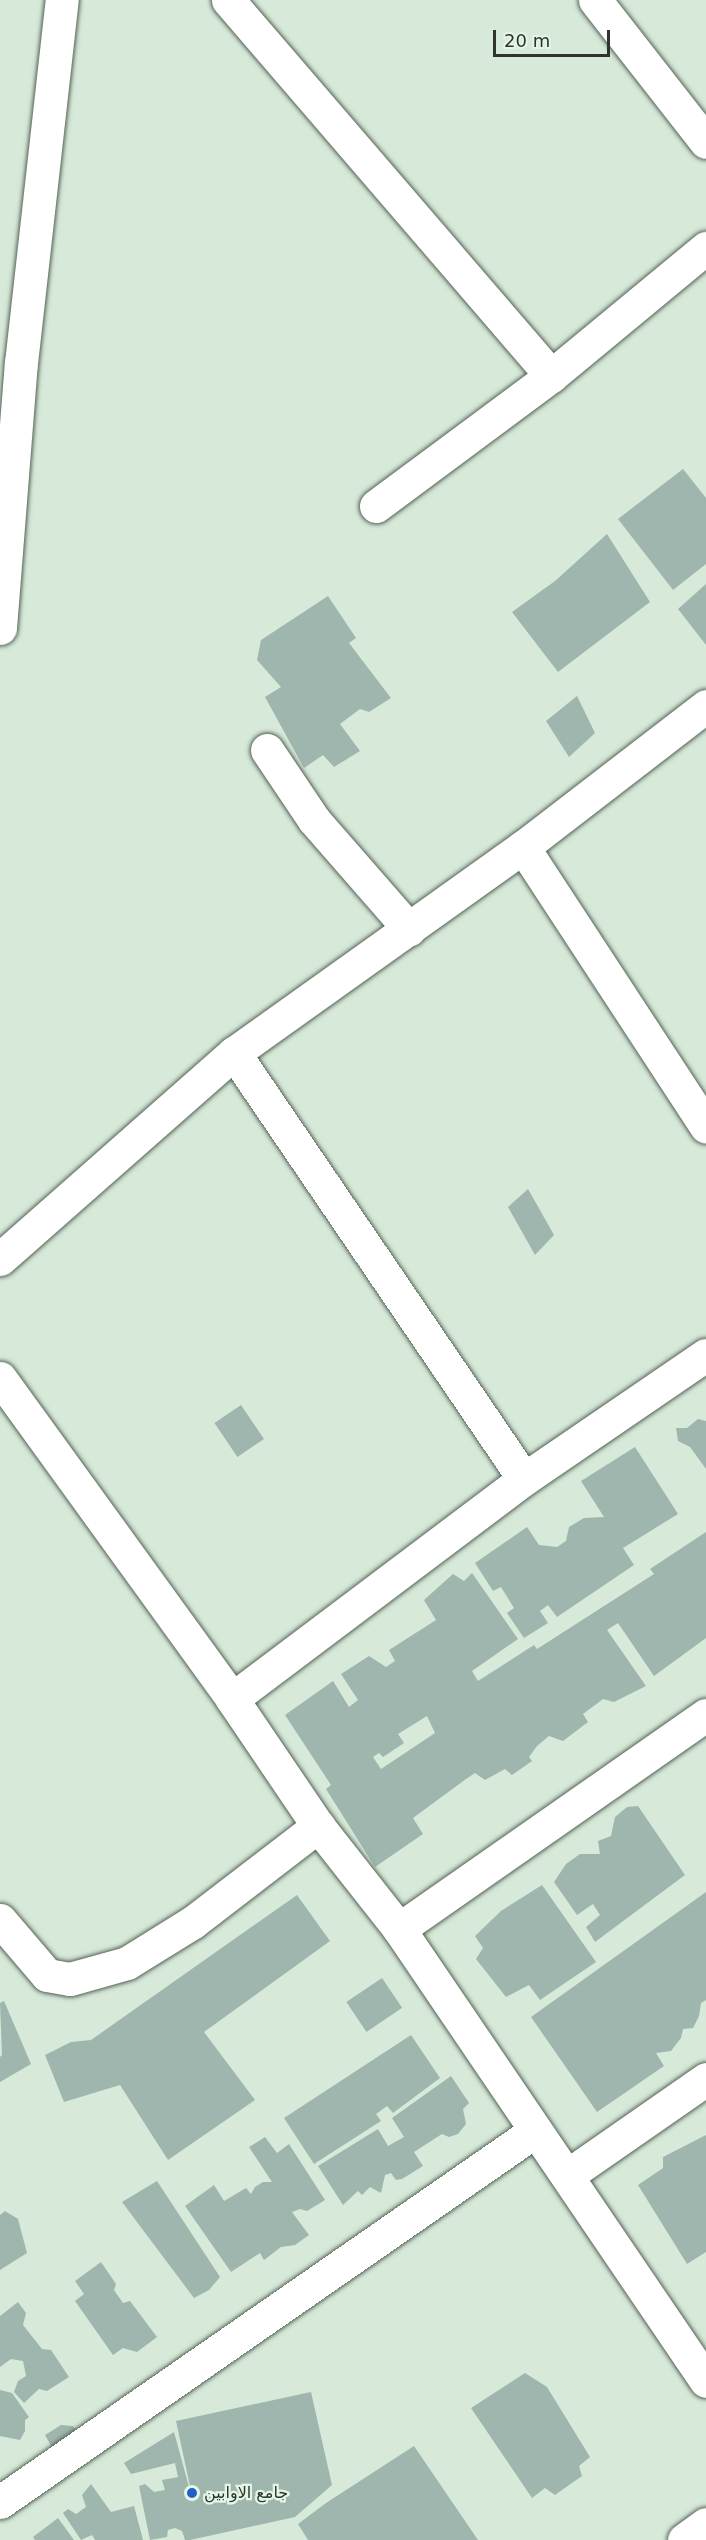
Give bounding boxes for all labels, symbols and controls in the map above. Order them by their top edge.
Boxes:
scale bar [496,18,613,56]
text: 20 m [504,30,550,51]
place label: جامع الاوابين [204,2483,288,2503]
marker: جامع الاوابين [185,2486,199,2500]

